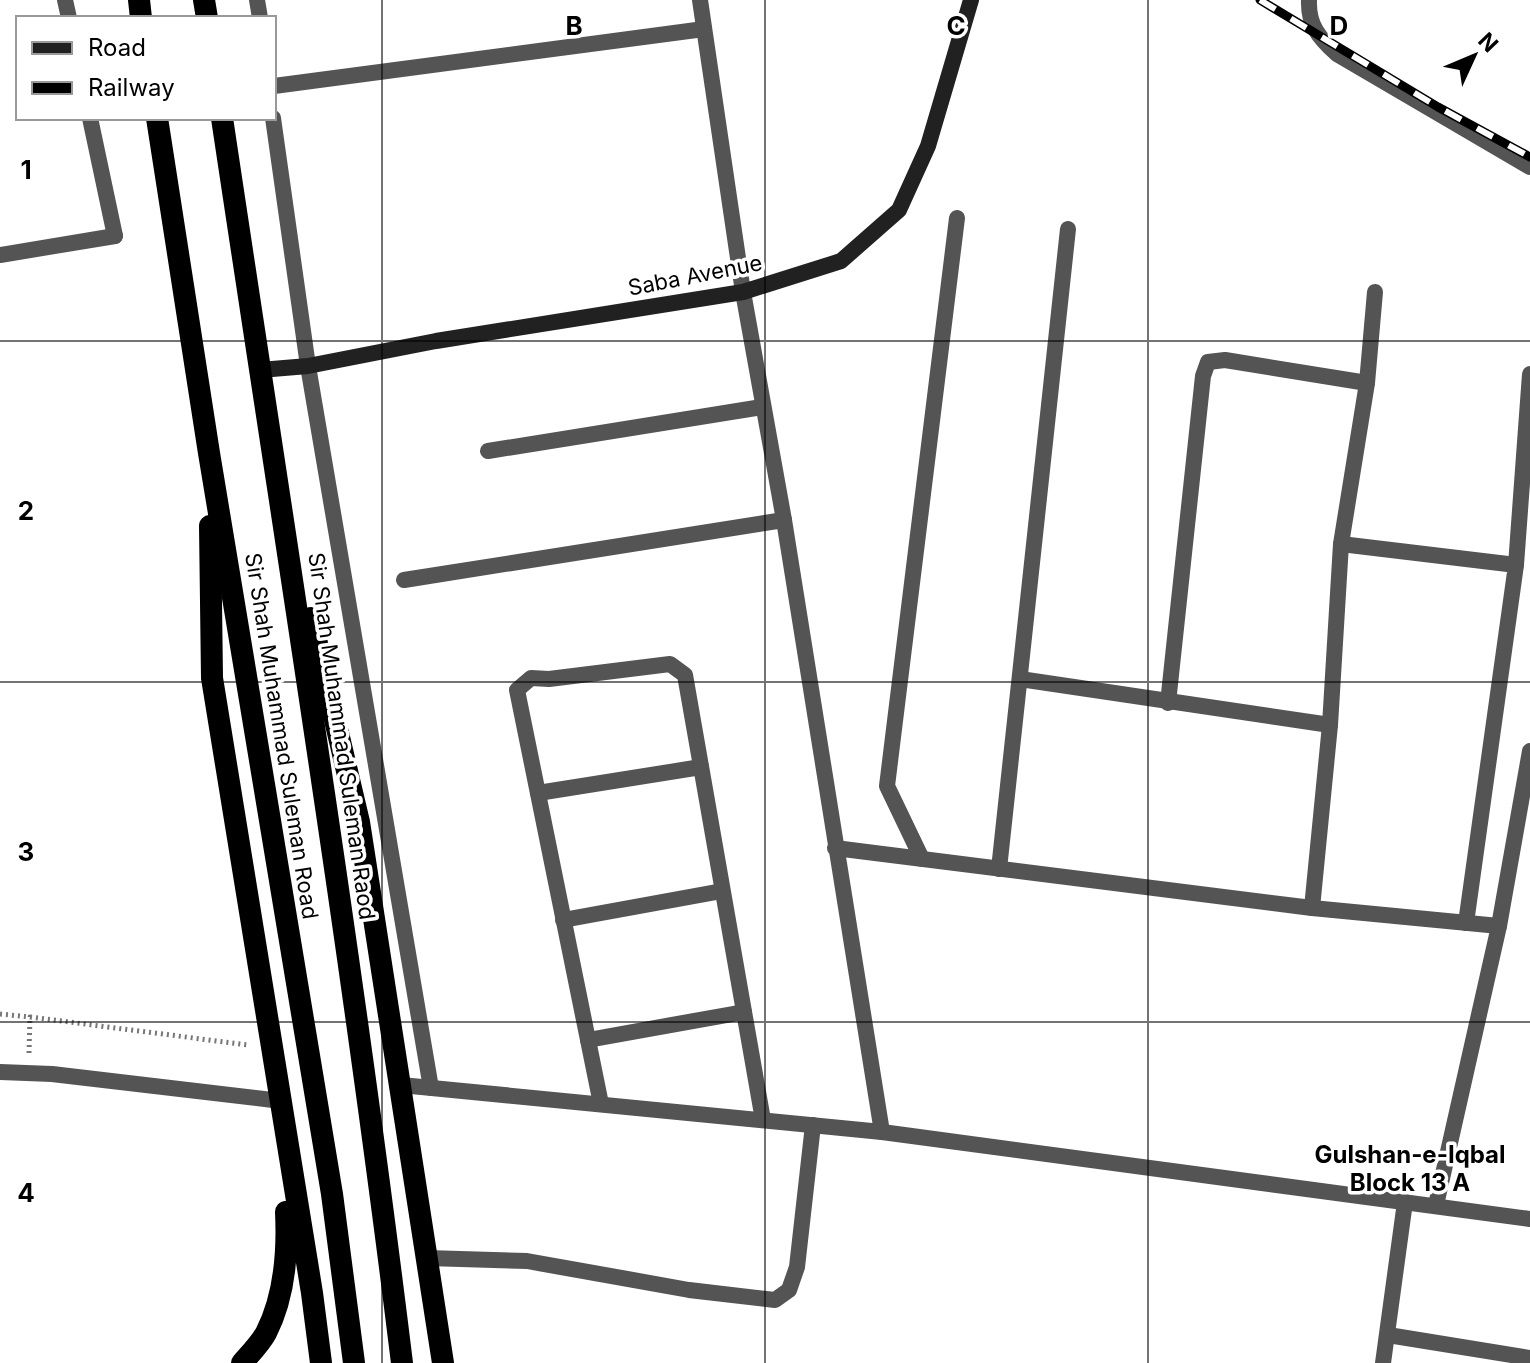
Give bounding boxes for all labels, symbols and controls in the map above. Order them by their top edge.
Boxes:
text: B [565,10,583,41]
text: C [946,10,966,41]
text: D [1330,10,1348,41]
legend [16,16,276,120]
north arrow [1434,16,1514,96]
text: N [1473,27,1504,57]
text: Road [88,33,146,62]
text: Railway [88,73,175,102]
text: 1 [20,154,32,185]
street label: Saba Avenue [626,249,764,301]
text: 2 [18,495,34,526]
street label: Sir Shah Muhammad Suleman Road [240,551,324,921]
street label: Sir Shah Muhammad Suleman Raod [303,551,381,921]
text: 3 [18,836,34,867]
district label: Gulshan-e-Iqbal Block 13 A [1314,1140,1506,1197]
text: 4 [17,1177,35,1208]

